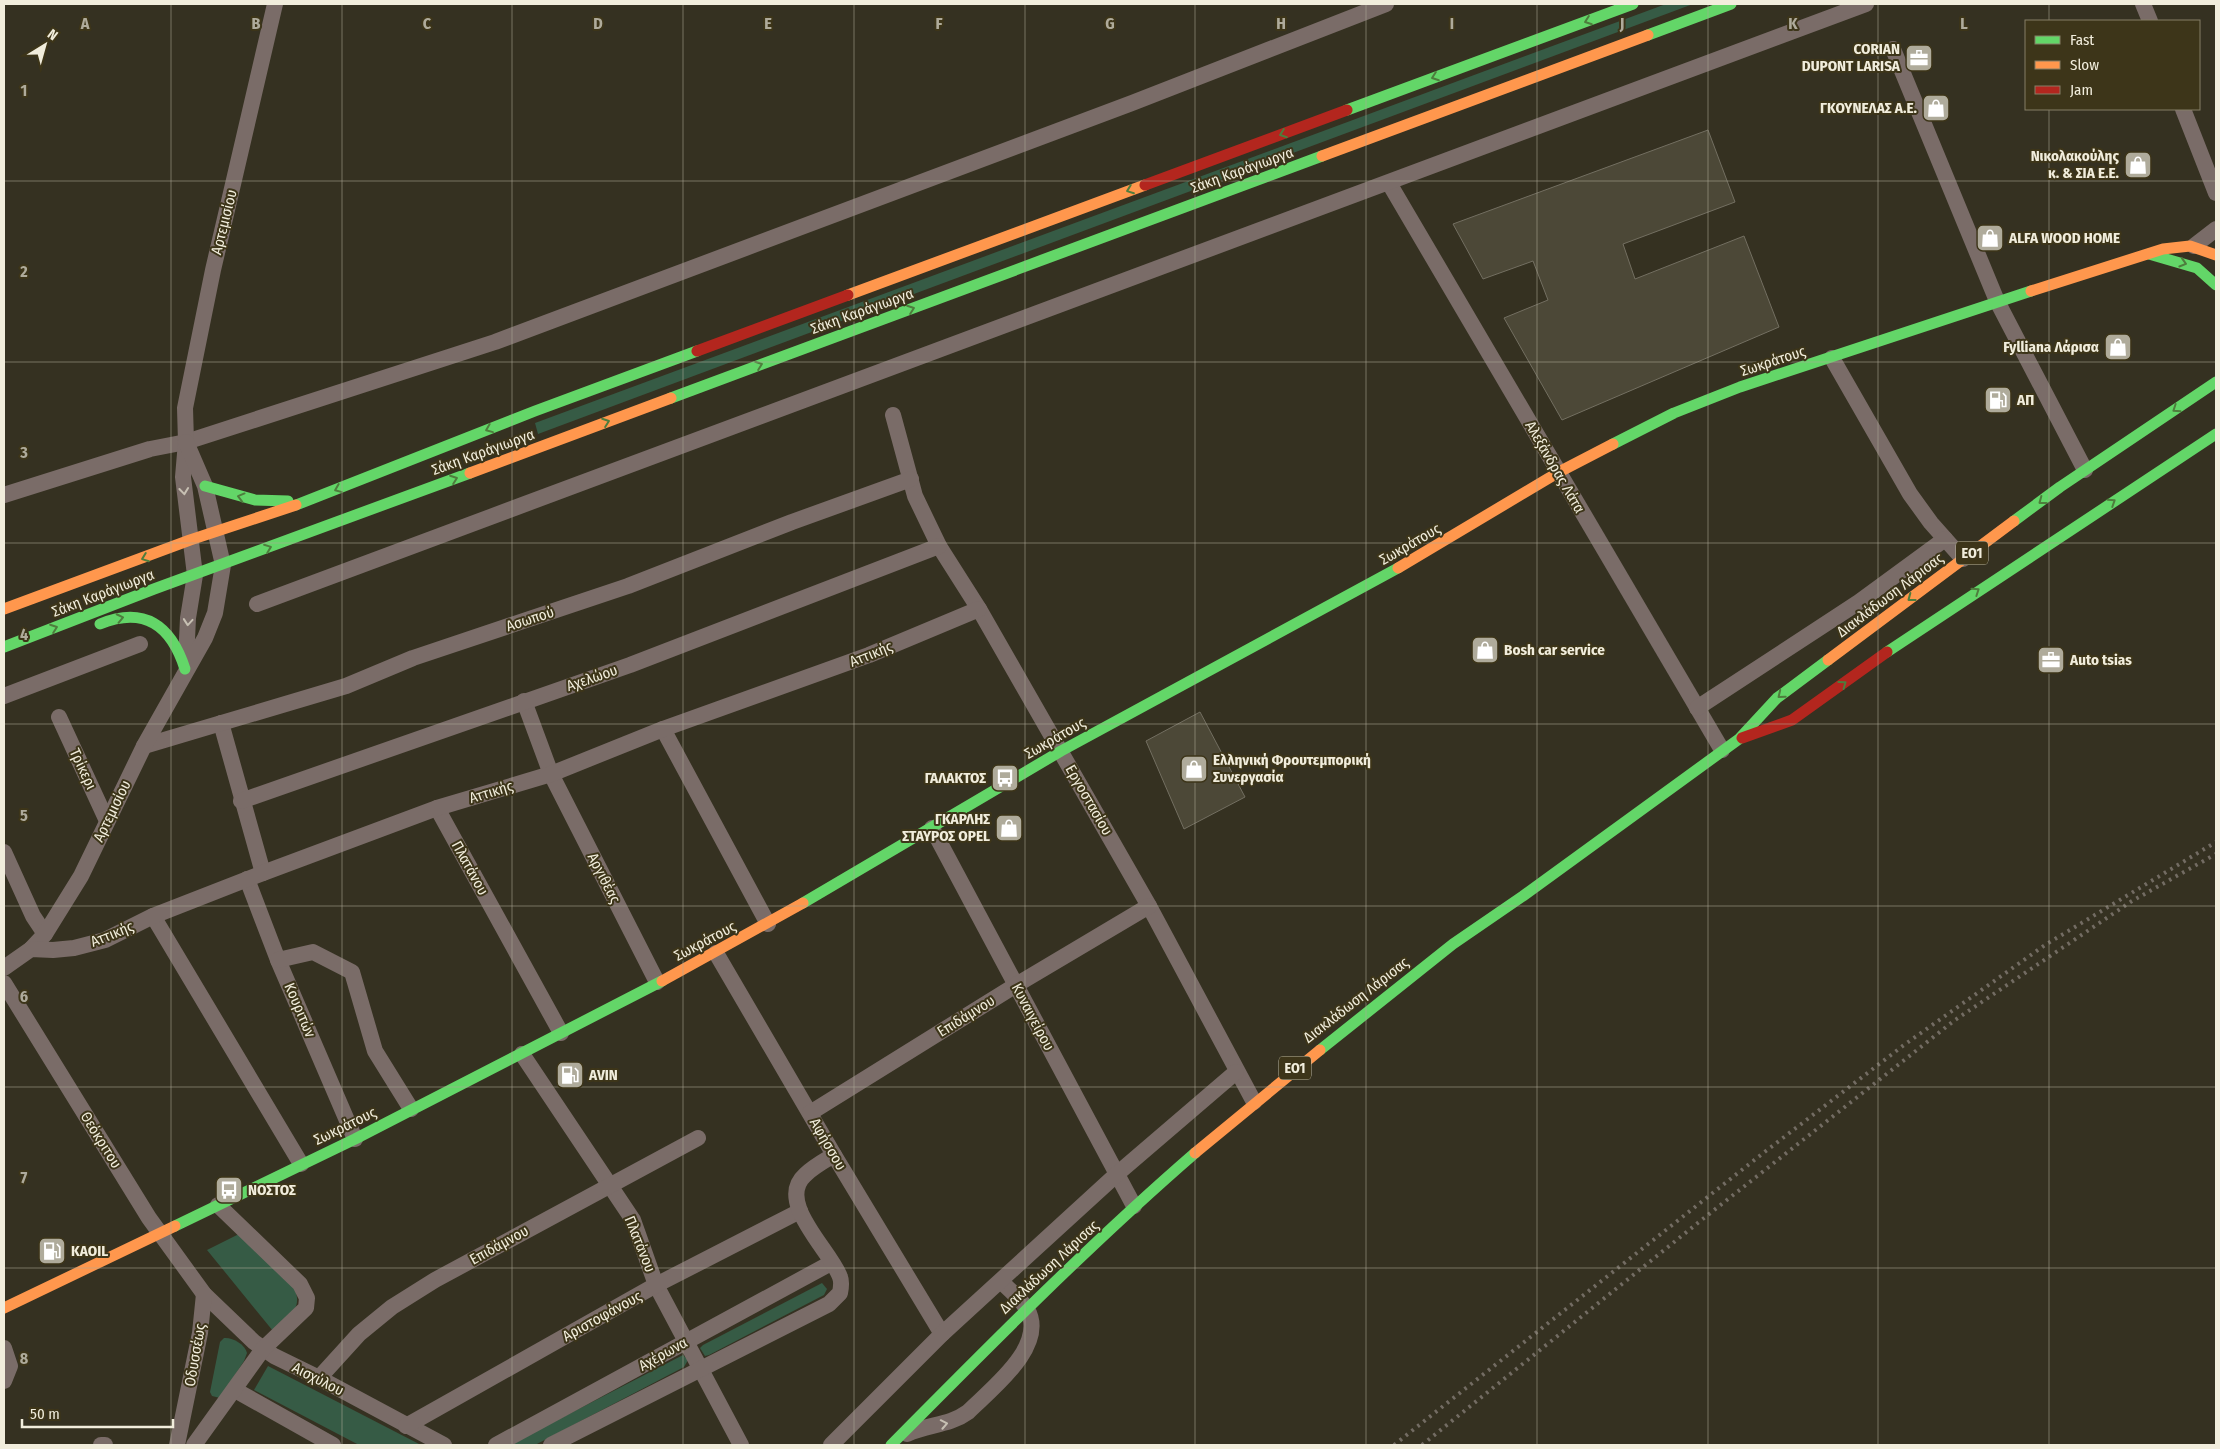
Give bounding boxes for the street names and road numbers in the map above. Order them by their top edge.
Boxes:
street label: Σάκη Καράγιωργα [1188,143,1296,197]
street label: Αρτεμισίου [207,188,241,256]
street label: Σάκη Καράγιωργα [808,284,916,338]
street label: Σωκράτους [1738,342,1808,380]
street label: Αλεξάνδρας Λάτα [1521,418,1589,516]
street label: Σάκη Καράγιωργα [429,425,537,479]
street label: Σωκράτους [1376,519,1444,569]
road number: ΕΟ1 [1956,542,1988,564]
street label: Διακλάδωση Λάρισας [1833,549,1947,641]
street label: Σάκη Καράγιωργα [49,565,157,621]
street label: Ασωπού [504,603,556,635]
street label: Αττικής [847,637,896,671]
street label: Αχελώου [564,661,620,695]
street label: Σωκράτους [1021,713,1089,763]
street label: Τρίκερι [66,746,100,793]
street label: Εργοστασίου [1062,762,1116,838]
street label: Αρτεμισίου [89,777,135,845]
street label: Αττικής [467,777,516,807]
street label: Πλατάνου [448,838,492,898]
street label: Αργιθέας [584,850,625,907]
street label: Αττικής [88,917,137,951]
street label: Σωκράτους [671,917,740,965]
street label: Διακλάδωση Λάρισας [1300,953,1413,1047]
street label: Κουριτών [280,980,320,1040]
street label: Κυναιγείρου [1008,980,1058,1054]
street label: Επιδάμνου [934,991,998,1041]
road number: ΕΟ1 [1279,1056,1311,1080]
street label: Σωκράτους [311,1103,380,1149]
street label: Θεόκριτου [77,1108,125,1172]
street label: Αφήσσου [806,1115,850,1173]
street label: Πλατάνου [621,1213,659,1275]
street label: Διακλάδωση Λάρισας [996,1216,1103,1318]
street label: Επιδάμνου [466,1221,532,1269]
street label: Αριστοφάνους [559,1287,645,1345]
street label: Οδυσσέως [181,1321,210,1388]
street label: Αχέρωνα [635,1333,691,1375]
street label: Αισχύλου [289,1358,347,1400]

